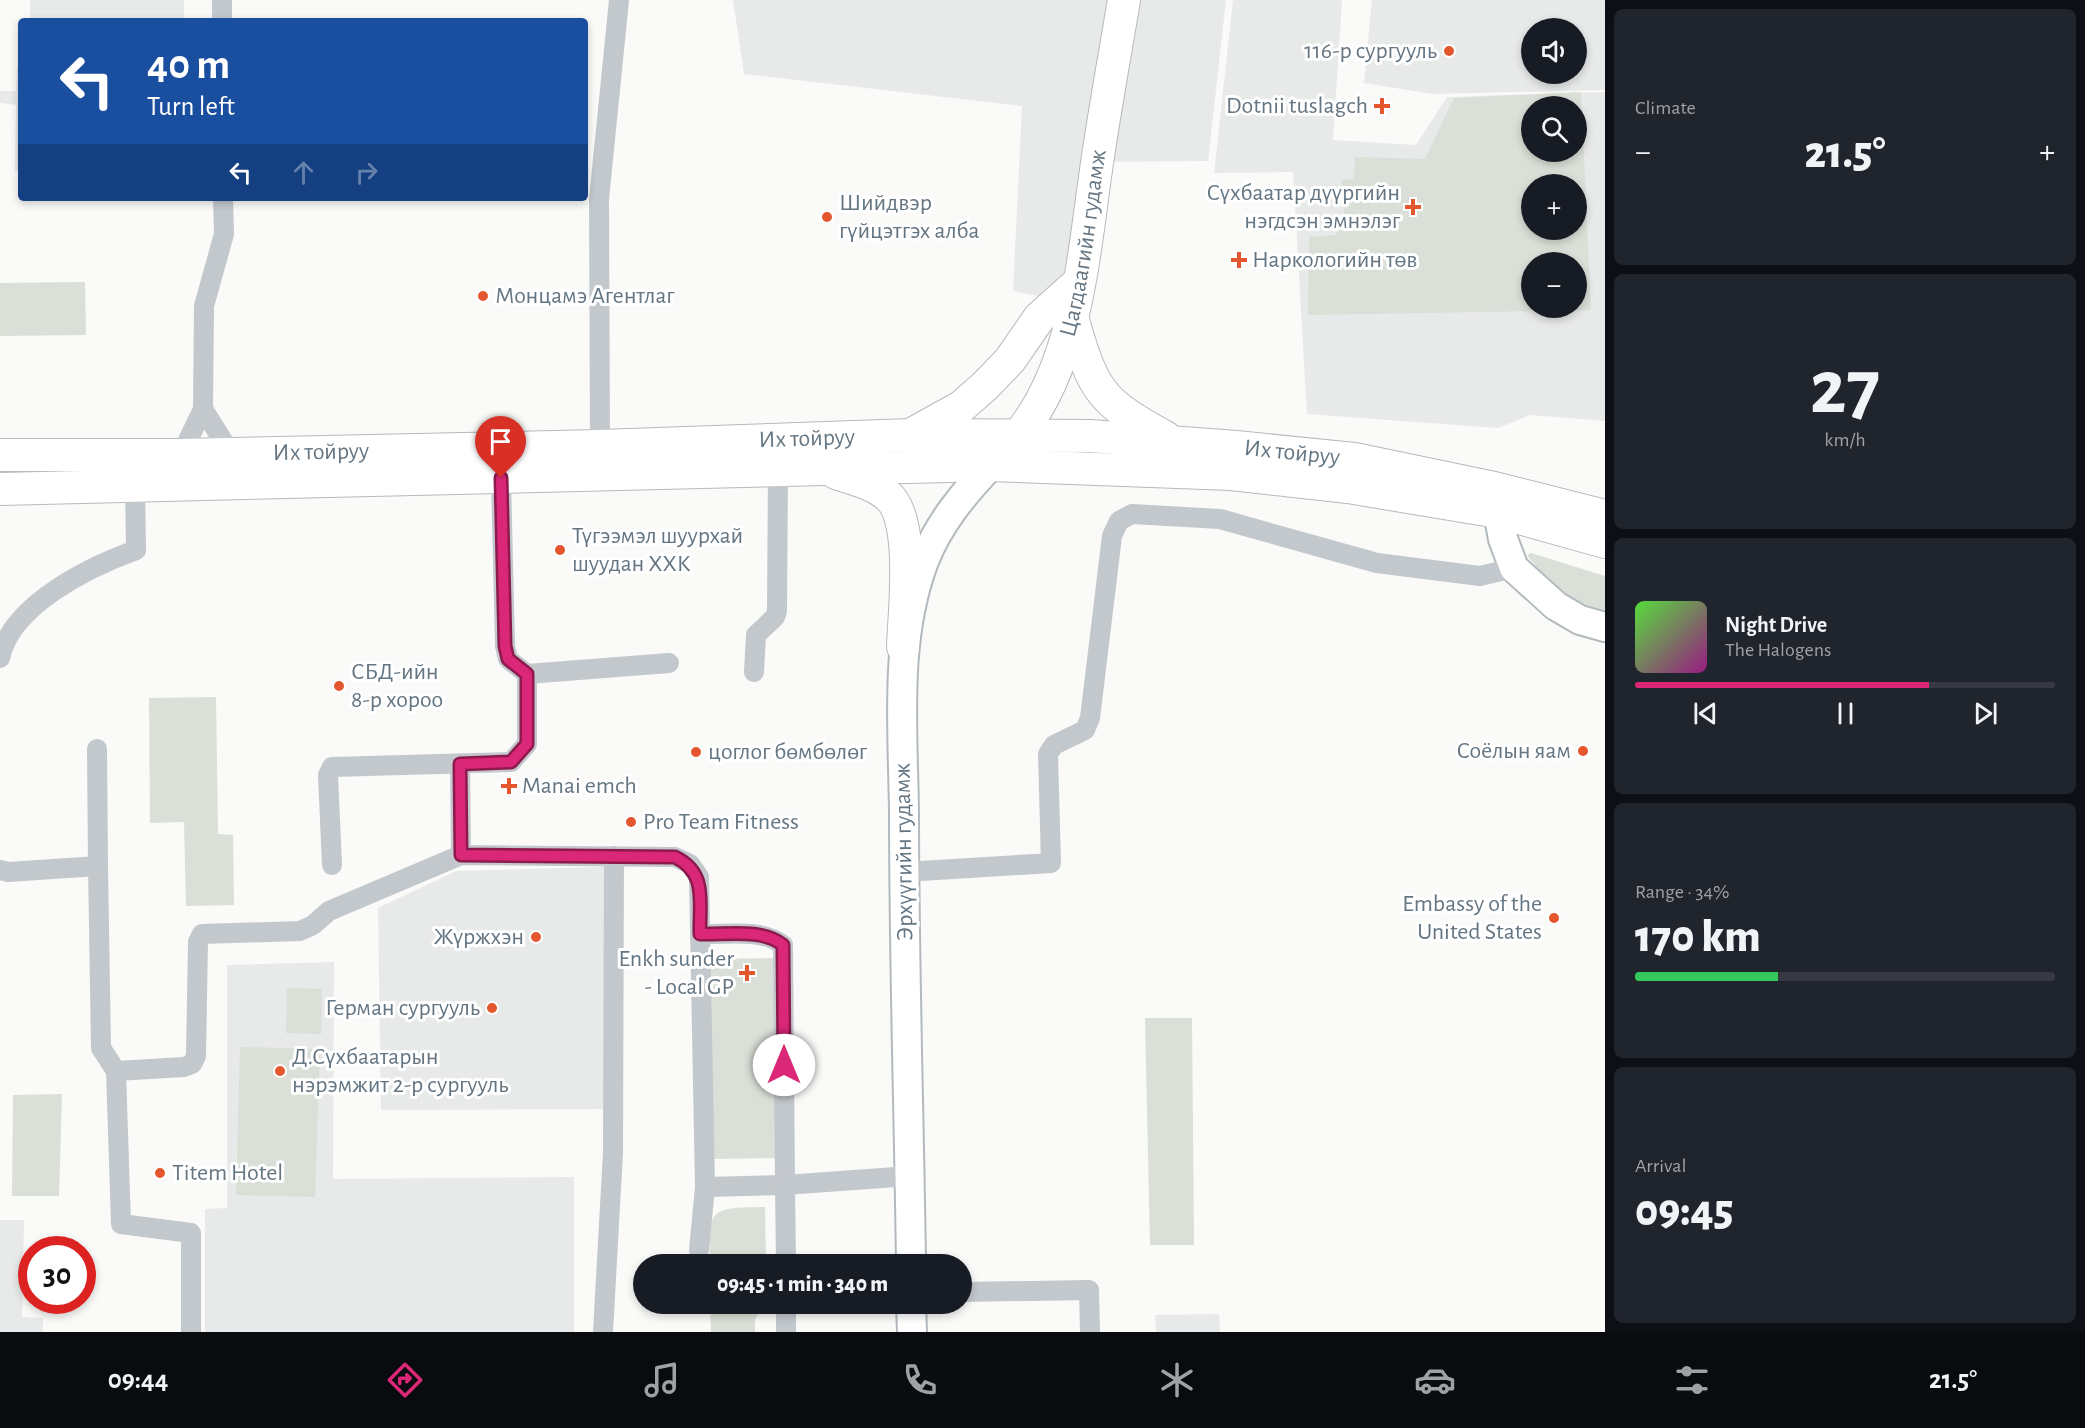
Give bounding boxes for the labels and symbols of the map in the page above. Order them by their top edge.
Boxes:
place label: 116-р сургууль [1304,39,1437,63]
marker: 116-р сургууль [1442,44,1456,58]
place label: Dotnii tuslagch [1226,94,1368,118]
marker: Dotnii tuslagch [1373,97,1391,115]
street label: Цагдаагийн гудамж [1056,147,1111,340]
place label: Сүхбаатар дүүргийн нэгдсэн эмнэлэг [1207,181,1401,233]
place label: Шийдвэр гүйцэтгэх алба [839,191,980,243]
marker: Сүхбаатар дүүргийн нэгдсэн эмнэлэг [1404,198,1422,216]
marker: Шийдвэр гүйцэтгэх алба [820,210,834,224]
place label: Наркологийн төв [1252,248,1417,272]
marker: Наркологийн төв [1230,251,1248,269]
place label: Монцамэ Агентлаг [495,284,675,308]
marker: Монцамэ Агентлаг [476,289,490,303]
pin [475,416,526,478]
street label: Их тойруу [758,425,856,452]
street label: Их тойруу [1243,436,1342,470]
street label: Их тойруу [272,439,370,465]
place label: Түгээмэл шуурхай шуудан ХХК [572,524,743,576]
marker: Түгээмэл шуурхай шуудан ХХК [553,543,567,557]
place label: СБД-ийн 8-р хороо [351,660,443,712]
marker: СБД-ийн 8-р хороо [332,679,346,693]
place label: Соёлын яам [1457,739,1571,763]
place label: цоглог бөмбөлөг [708,740,868,764]
marker: Соёлын яам [1576,744,1590,758]
marker: цоглог бөмбөлөг [689,745,703,759]
street label: Эрхүүгийн гудамж [890,762,918,941]
place label: Manai emch [522,774,637,798]
marker: Manai emch [500,777,518,795]
place label: Pro Team Fitness [643,810,799,834]
marker: Pro Team Fitness [624,815,638,829]
place label: Embassy of the United States [1402,892,1542,944]
marker: Embassy of the United States [1547,911,1561,925]
place label: Жүржхэн [434,925,524,949]
marker: Жүржхэн [529,930,543,944]
place label: Enkh sunder - Local GP [618,947,734,999]
marker: Enkh sunder - Local GP [738,964,756,982]
place label: Герман сургууль [325,996,480,1020]
marker: Герман сургууль [485,1001,499,1015]
position arrow [752,1033,816,1097]
place label: Д.Сүхбаатарын нэрэмжит 2-р сургууль [292,1045,509,1097]
marker: Д.Сүхбаатарын нэрэмжит 2-р сургууль [273,1064,287,1078]
place label: Titem Hotel [172,1161,283,1185]
marker: Titem Hotel [153,1166,167,1180]
speed limit sign: 30 [18,1236,96,1314]

